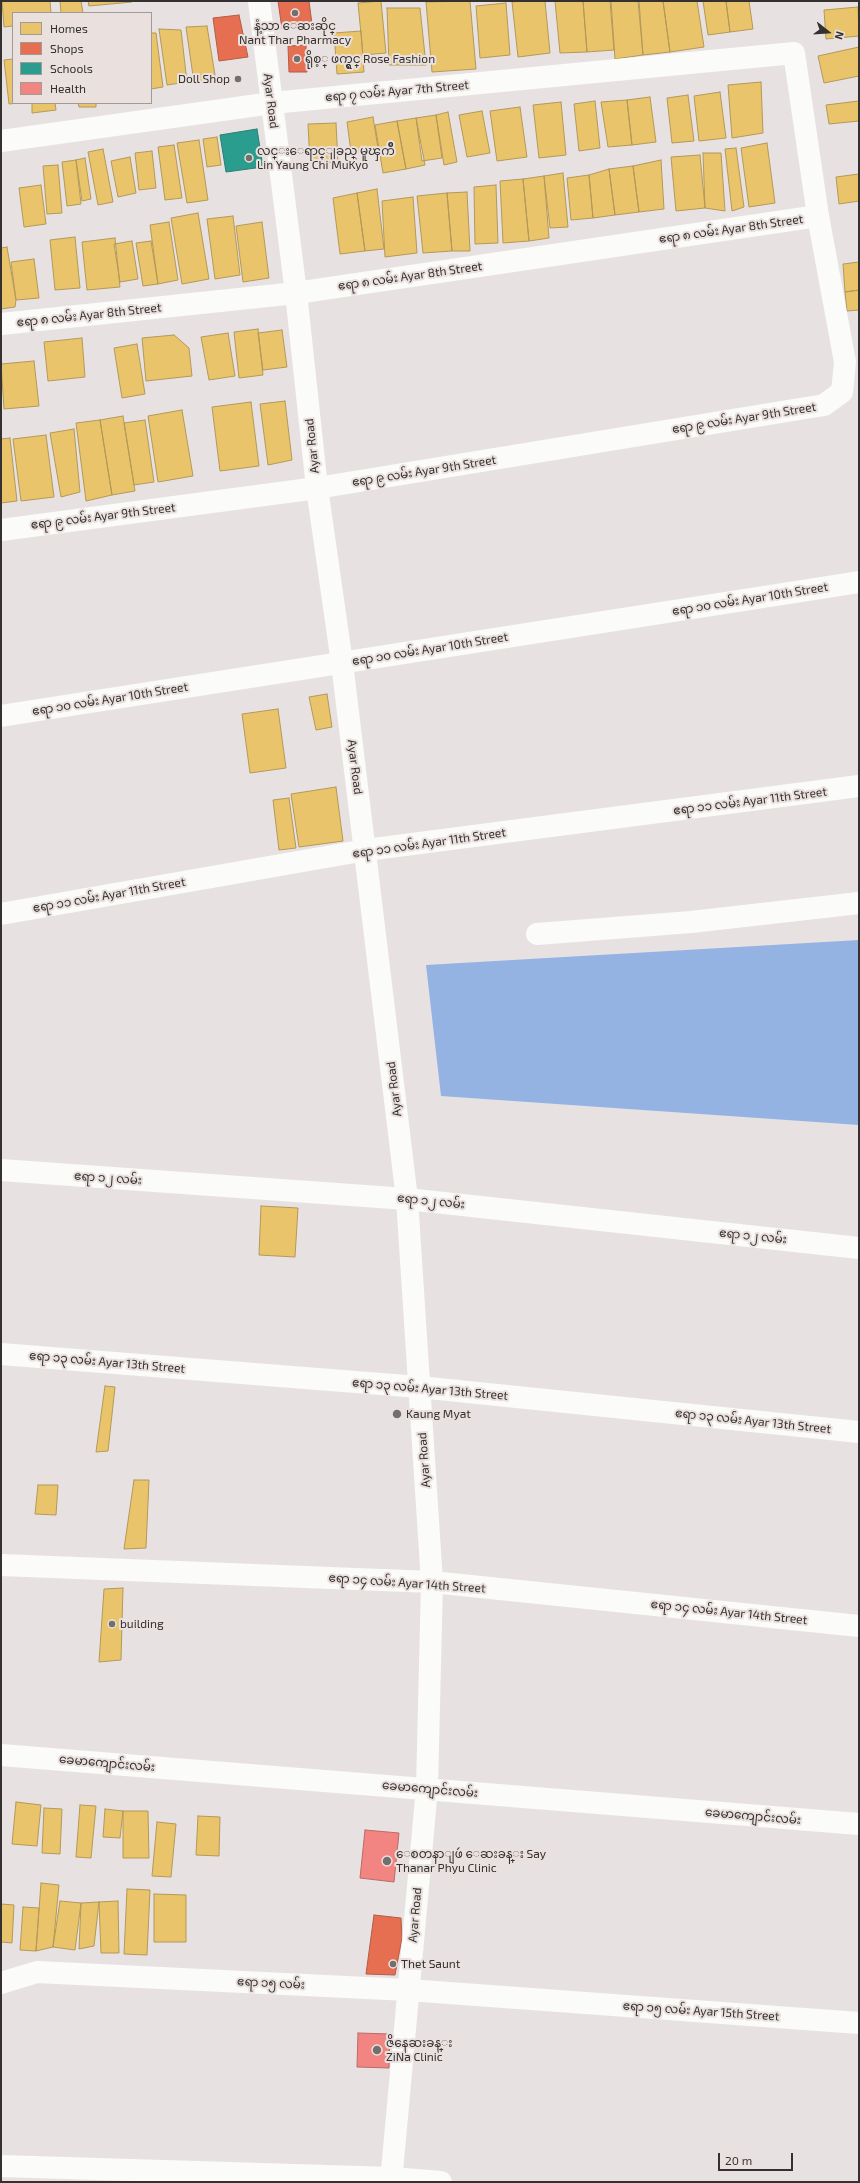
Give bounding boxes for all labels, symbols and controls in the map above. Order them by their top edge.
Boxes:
marker: နံ့သာ ေဆးဆိုင္ Nant Thar Pharmacy [290,8,300,18]
legend [12,12,152,104]
north arrow [808,12,848,52]
place label: နံ့သာ ေဆးဆိုင္ Nant Thar Pharmacy [239,19,351,47]
text: Homes [50,21,88,35]
text: N [833,30,847,41]
text: Shops [50,41,84,55]
place label: ရိုစ့္ ဖက္ရွင္ Rose Fashion [305,52,435,66]
marker: ရိုစ့္ ဖက္ရွင္ Rose Fashion [292,54,302,64]
text: Schools [50,61,93,75]
place label: Doll Shop [178,72,230,86]
street label: Ayar Road [260,73,282,129]
marker: Doll Shop [233,74,243,84]
street label: ဧရာ ၇ လမ်း Ayar 7th Street [325,78,469,104]
text: Health [50,81,86,95]
place label: လင္းေရာင္ျခည္ မူၾကိဳ Lin Yaung Chi MuKyo [257,144,395,172]
marker: လင္းေရာင္ျခည္ မူၾကိဳ Lin Yaung Chi MuKyo [244,153,254,163]
street label: ဧရာ ၈ လမ်း Ayar 8th Street [658,212,804,246]
street label: ဧရာ ၈ လမ်း Ayar 8th Street [337,259,483,293]
street label: ဧရာ ၈ လမ်း Ayar 8th Street [16,300,162,330]
street label: ဧရာ ၉ လမ်း Ayar 9th Street [671,399,817,437]
street label: Ayar Road [302,418,322,474]
street label: ဧရာ ၉ လမ်း Ayar 9th Street [351,452,497,490]
street label: ဧရာ ၉ လမ်း Ayar 9th Street [30,500,176,532]
street label: ဧရာ ၁၀ လမ်း Ayar 10th Street [671,580,829,618]
street label: ဧရာ ၁၀ လမ်း Ayar 10th Street [351,630,509,668]
street label: ဧရာ ၁၀ လမ်း Ayar 10th Street [31,680,189,718]
street label: Ayar Road [344,739,366,795]
street label: ဧရာ ၁၁ လမ်း Ayar 11th Street [672,784,828,818]
street label: ဧရာ ၁၁ လမ်း Ayar 11th Street [351,825,507,861]
street label: ဧရာ ၁၁ လမ်း Ayar 11th Street [32,874,186,916]
street label: Ayar Road [383,1061,405,1117]
street label: ဧရာ ၁၂ လမ်း [74,1168,142,1188]
street label: ဧရာ ၁၂ လမ်း [396,1190,466,1212]
street label: ဧရာ ၁၂ လမ်း [718,1225,788,1247]
street label: ဧရာ ၁၃ လမ်း Ayar 13th Street [28,1348,186,1376]
street label: ဧရာ ၁၃ လမ်း Ayar 13th Street [351,1375,509,1403]
street label: ဧရာ ၁၃ လမ်း Ayar 13th Street [674,1406,832,1436]
place label: Kaung Myat [406,1407,471,1421]
marker: Kaung Myat [391,1408,403,1420]
street label: Ayar Road [415,1432,433,1488]
street label: ဧရာ ၁၄ လမ်း Ayar 14th Street [328,1570,486,1596]
street label: ဧရာ ၁၄ လမ်း Ayar 14th Street [650,1597,808,1627]
place label: building [120,1617,164,1631]
marker: building [107,1619,117,1629]
street label: ခေမာကျောင်းလမ်း [58,1752,156,1774]
street label: ခေမာကျောင်းလမ်း [381,1778,479,1800]
street label: ခေမာကျောင်းလမ်း [704,1805,802,1827]
place label: ေစတနာျဖဴ ေဆးခန္း Say Thanar Phyu Clinic [396,1847,546,1875]
marker: ေစတနာျဖဴ ေဆးခန္း Say Thanar Phyu Clinic [381,1855,393,1867]
street label: Ayar Road [405,1887,425,1943]
place label: Thet Saunt [401,1957,460,1971]
marker: Thet Saunt [388,1959,398,1969]
street label: ဧရာ ၁၅ လမ်း [237,1974,305,1992]
street label: ဧရာ ၁၅ လမ်း Ayar 15th Street [622,1998,780,2024]
place label: ဇိနေဆးခန္း ZiNa Clinic [386,2036,452,2064]
marker: ဇိနေဆးခန္း ZiNa Clinic [371,2044,383,2056]
scale bar [720,2145,795,2171]
text: 20 m [725,2153,752,2167]

